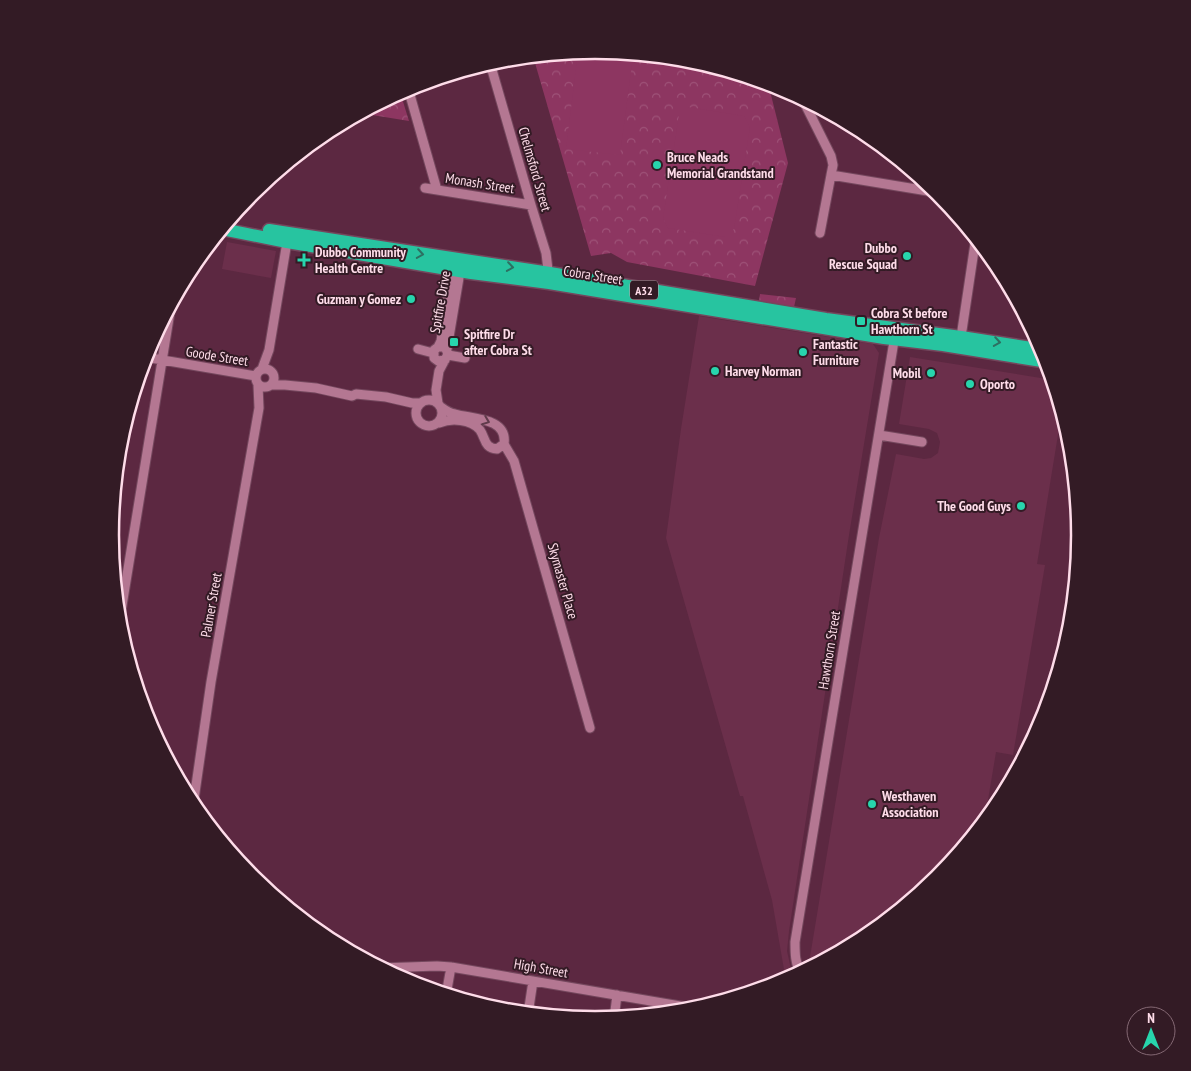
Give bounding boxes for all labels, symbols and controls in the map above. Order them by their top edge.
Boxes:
street label: Chelmsford Street [514,125,556,213]
place label: Bruce Neads Memorial Grandstand [667,148,774,182]
marker: Bruce Neads Memorial Grandstand [651,159,663,171]
street label: Monash Street [444,169,516,197]
place label: Dubbo Rescue Squad [829,239,897,273]
place label: Dubbo Community Health Centre [315,243,406,277]
one-way arrow [415,248,424,258]
marker: Dubbo Rescue Squad [901,250,913,262]
marker: Dubbo Community Health Centre [297,253,311,267]
one-way arrow [506,261,514,272]
street label: Cobra Street [562,261,624,289]
street label: Spitfire Drive [426,269,454,335]
road number: A32 [630,280,658,300]
place label: Guzman y Gomez [317,290,401,308]
marker: Guzman y Gomez [405,293,417,305]
place label: Cobra St before Hawthorn St [871,304,948,338]
marker: Cobra St before Hawthorn St [855,315,867,327]
place label: Spitfire Dr after Cobra St [464,325,532,359]
place label: Fantastic Furniture [813,335,859,369]
marker: Spitfire Dr after Cobra St [448,336,460,348]
one-way arrow [992,337,1001,347]
street label: Goode Street [185,342,250,370]
marker: Fantastic Furniture [797,346,809,358]
place label: Harvey Norman [725,362,801,380]
place label: Mobil [893,364,922,382]
marker: Harvey Norman [709,365,721,377]
marker: Mobil [925,367,937,379]
place label: Oporto [980,375,1015,393]
marker: Oporto [964,378,976,390]
one-way arrow [481,415,490,425]
place label: The Good Guys [937,497,1011,515]
marker: The Good Guys [1015,500,1027,512]
street label: Skymaster Place [544,541,582,621]
street label: Palmer Street [196,571,226,639]
street label: Hawthorn Street [814,609,844,691]
place label: Westhaven Association [881,787,939,821]
marker: Westhaven Association [866,798,878,810]
street label: High Street [513,954,570,982]
north arrow [1126,1006,1176,1056]
text: N [1147,1009,1155,1027]

